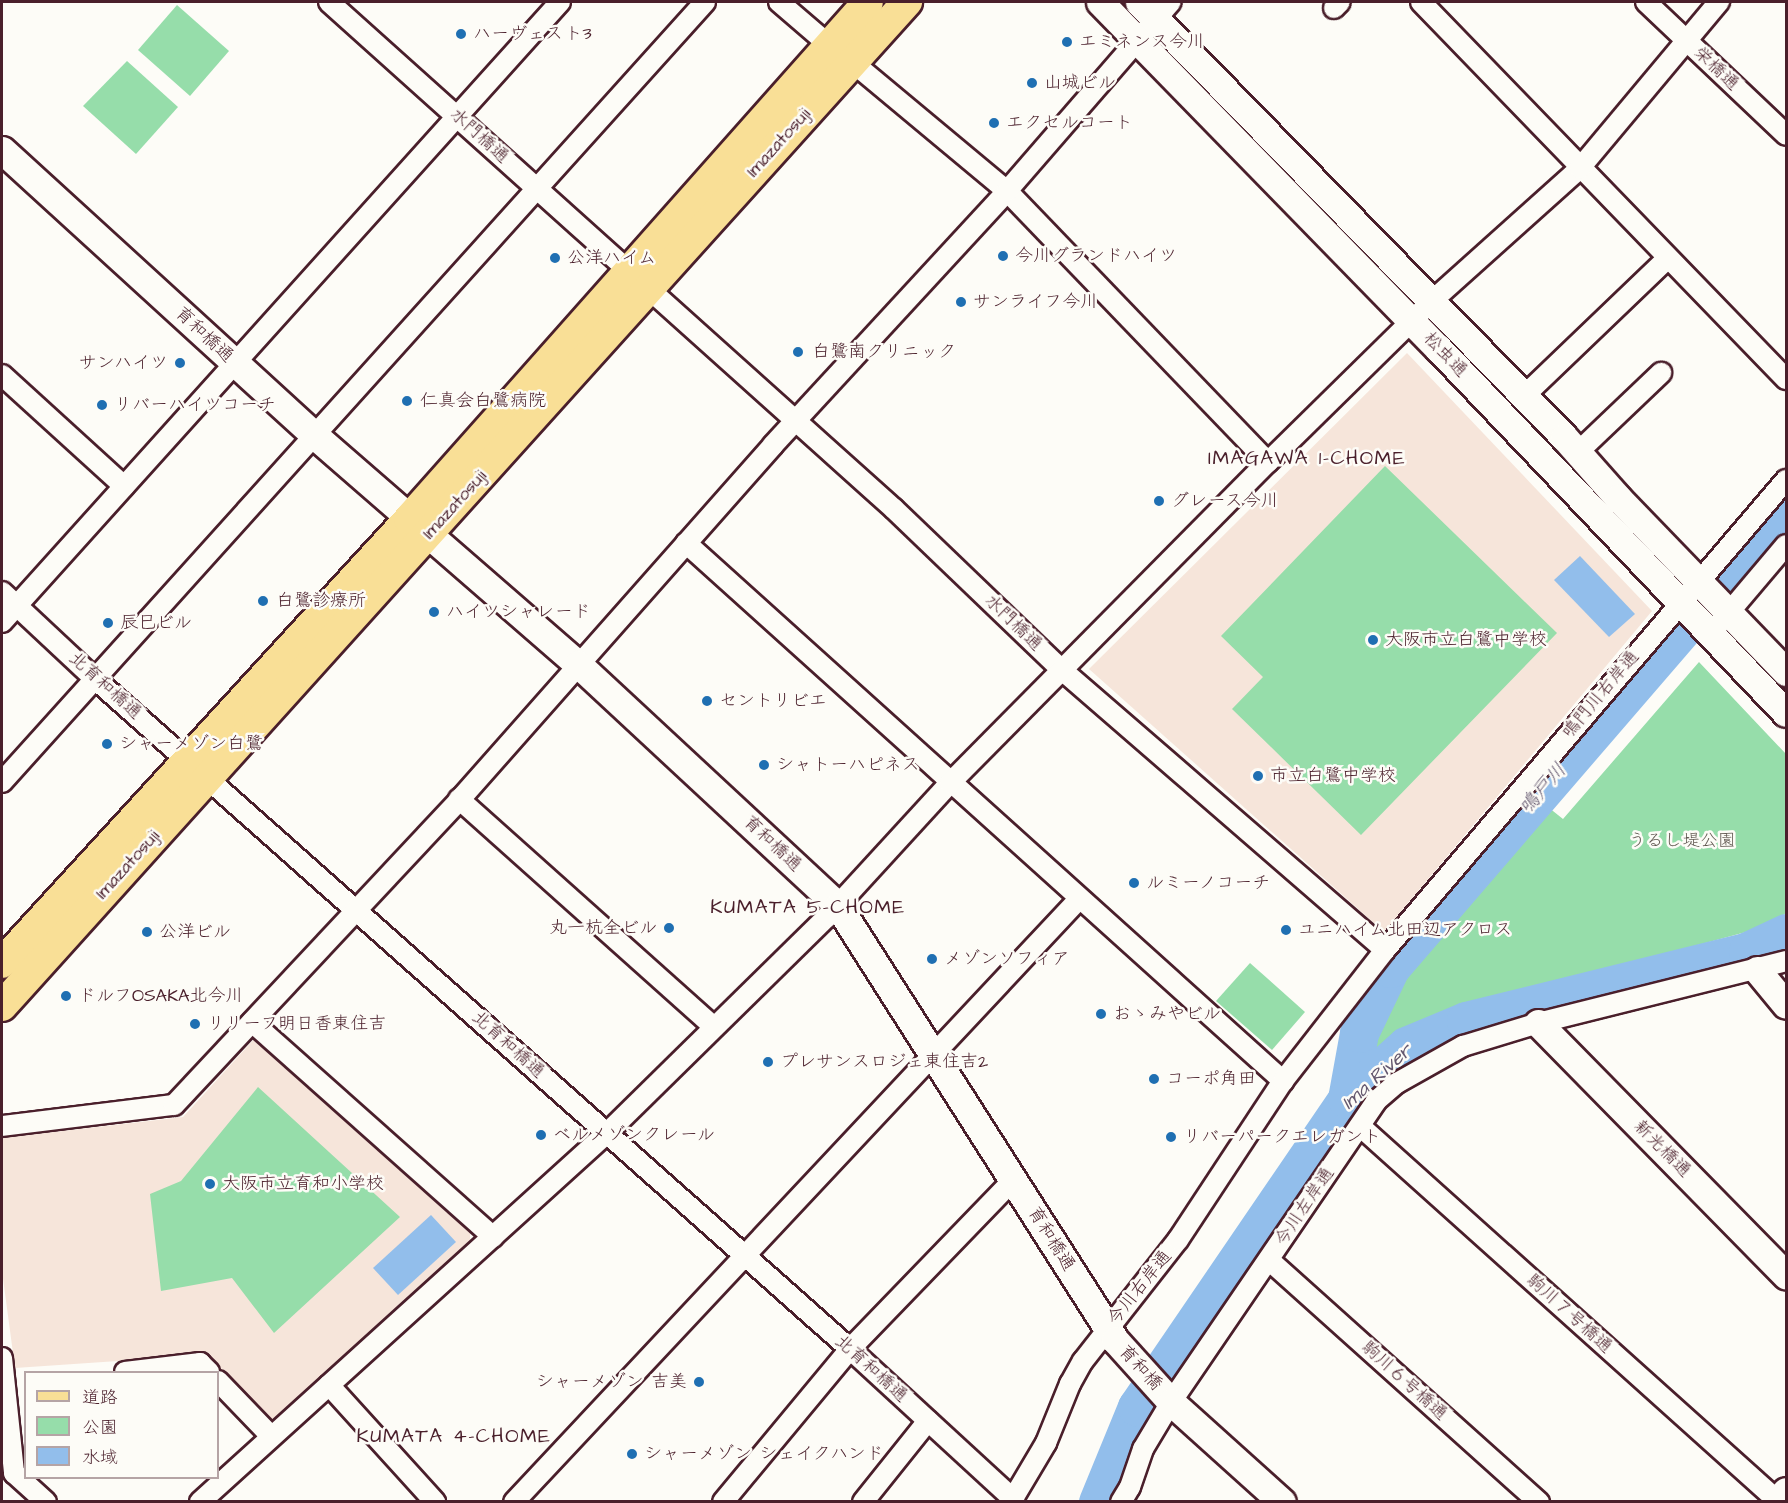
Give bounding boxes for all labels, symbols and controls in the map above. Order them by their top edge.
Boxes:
place label: ハーヴェスト3 [473,23,590,45]
marker: ハーヴェスト3 [454,27,468,41]
place label: エミネンス今川 [1079,31,1205,53]
marker: エミネンス今川 [1060,35,1074,49]
street label: 栄橋通 [1689,43,1743,95]
place label: 山城ビル [1044,72,1116,94]
marker: 山城ビル [1025,76,1039,90]
street label: 水門橋通 [445,104,513,168]
street label: Imazatosuji [742,104,816,182]
place label: エクセルコート [1006,112,1132,134]
marker: エクセルコート [987,116,1001,130]
place label: 今川グランドハイツ [1015,245,1177,267]
place label: 公洋ハイム [567,247,657,269]
marker: 今川グランドハイツ [996,249,1010,263]
marker: 公洋ハイム [548,251,562,265]
place label: サンライフ今川 [973,291,1099,313]
marker: サンライフ今川 [954,295,968,309]
street label: 育和橋通 [170,303,238,367]
street label: 松虫通 [1418,328,1472,382]
place label: 白鷺南クリニック [812,341,956,363]
marker: 白鷺南クリニック [789,343,807,361]
place label: サンハイツ [78,352,168,374]
marker: サンハイツ [173,356,187,370]
place label: 仁真会白鷺病院 [420,390,546,412]
marker: 仁真会白鷺病院 [398,392,416,410]
place label: リバーハイツコーチ [114,394,276,416]
marker: リバーハイツコーチ [95,398,109,412]
district label: IMAGAWA 1-CHOME [1208,446,1406,470]
street label: Imazatosuji [418,466,492,544]
place label: グレース今川 [1171,490,1280,512]
marker: グレース今川 [1152,494,1166,508]
place label: 白鷺診療所 [276,590,366,612]
street label: 水門橋通 [980,590,1046,656]
marker: 白鷺診療所 [254,592,272,610]
place label: ハイツシャレード [446,601,591,623]
marker: ハイツシャレード [427,605,441,619]
place label: 辰巳ビル [120,612,192,634]
marker: 辰巳ビル [101,616,115,630]
place label: 大阪市立白鷺中学校 [1385,629,1547,651]
marker: 大阪市立白鷺中学校 [1366,633,1380,647]
street label: 鳴門川右岸通 [1558,647,1644,743]
street label: 北育和橋通 [64,648,146,724]
place label: セントリビエ [719,690,827,712]
marker: セントリビエ [700,694,714,708]
place label: シャーメゾン白鷺 [119,733,263,755]
marker: シャーメゾン白鷺 [100,737,114,751]
place label: シャトーハピネス [776,754,920,776]
marker: シャトーハピネス [757,758,771,772]
water label: 鳴戸川 [1514,758,1572,820]
place label: 市立白鷺中学校 [1270,765,1396,787]
marker: 市立白鷺中学校 [1251,769,1265,783]
street label: 育和橋通 [738,812,806,876]
street label: Imazatosuji [91,826,165,904]
park label: うるし堤公園 [1628,830,1736,852]
place label: ルミーノコーチ [1146,872,1272,894]
marker: ルミーノコーチ [1127,876,1141,890]
district label: KUMATA 5-CHOME [710,895,906,919]
place label: 丸一杭全ビル [549,917,657,939]
place label: ユニハイム北田辺アクロス [1298,919,1514,941]
place label: 公洋ビル [159,921,231,943]
marker: 丸一杭全ビル [662,921,676,935]
marker: ユニハイム北田辺アクロス [1279,923,1293,937]
marker: 公洋ビル [140,925,154,939]
place label: メゾンソフィア [944,948,1070,970]
marker: メゾンソフィア [925,952,939,966]
place label: ドルフOSAKA北今川 [78,985,244,1007]
marker: ドルフOSAKA北今川 [59,989,73,1003]
place label: おゝみやビル [1113,1003,1221,1025]
street label: 北育和橋通 [467,1007,549,1083]
marker: おゝみやビル [1094,1007,1108,1021]
place label: リリーフ明日香東住吉 [207,1013,387,1035]
marker: リリーフ明日香東住吉 [188,1017,202,1031]
water label: Ima River [1337,1039,1417,1115]
place label: プレサンスロジェ東住吉2 [780,1051,988,1073]
marker: プレサンスロジェ東住吉2 [761,1055,775,1069]
place label: コーポ角田 [1166,1068,1256,1090]
marker: コーポ角田 [1147,1072,1161,1086]
street label: 新光橋通 [1629,1116,1695,1182]
place label: ベルメゾンクレール [553,1124,716,1146]
place label: リバーパークエレガント [1183,1126,1381,1148]
marker: ベルメゾンクレール [534,1128,548,1142]
marker: リバーパークエレガント [1164,1130,1178,1144]
street label: 今川左岸通 [1271,1164,1339,1250]
place label: 大阪市立育和小学校 [222,1173,384,1195]
marker: 大阪市立育和小学校 [203,1177,217,1191]
street label: 育和橋通 [1023,1203,1079,1275]
street label: 今川右岸通 [1103,1246,1177,1330]
street label: 駒川７号橋通 [1522,1270,1616,1358]
street label: 北育和橋通 [830,1331,912,1407]
street label: 駒川６号橋通 [1357,1337,1451,1425]
street label: 育和橋 [1114,1341,1166,1395]
legend [24,1371,219,1479]
place label: シャーメゾン 吉美 [536,1371,687,1393]
marker: シャーメゾン 吉美 [692,1375,706,1389]
text: 道路 [82,1385,118,1410]
text: 公園 [82,1415,118,1440]
district label: KUMATA 4-CHOME [357,1424,551,1448]
place label: シャーメゾン シェイクハンド [644,1443,885,1465]
text: 水域 [82,1445,118,1470]
marker: シャーメゾン シェイクハンド [625,1447,639,1461]

